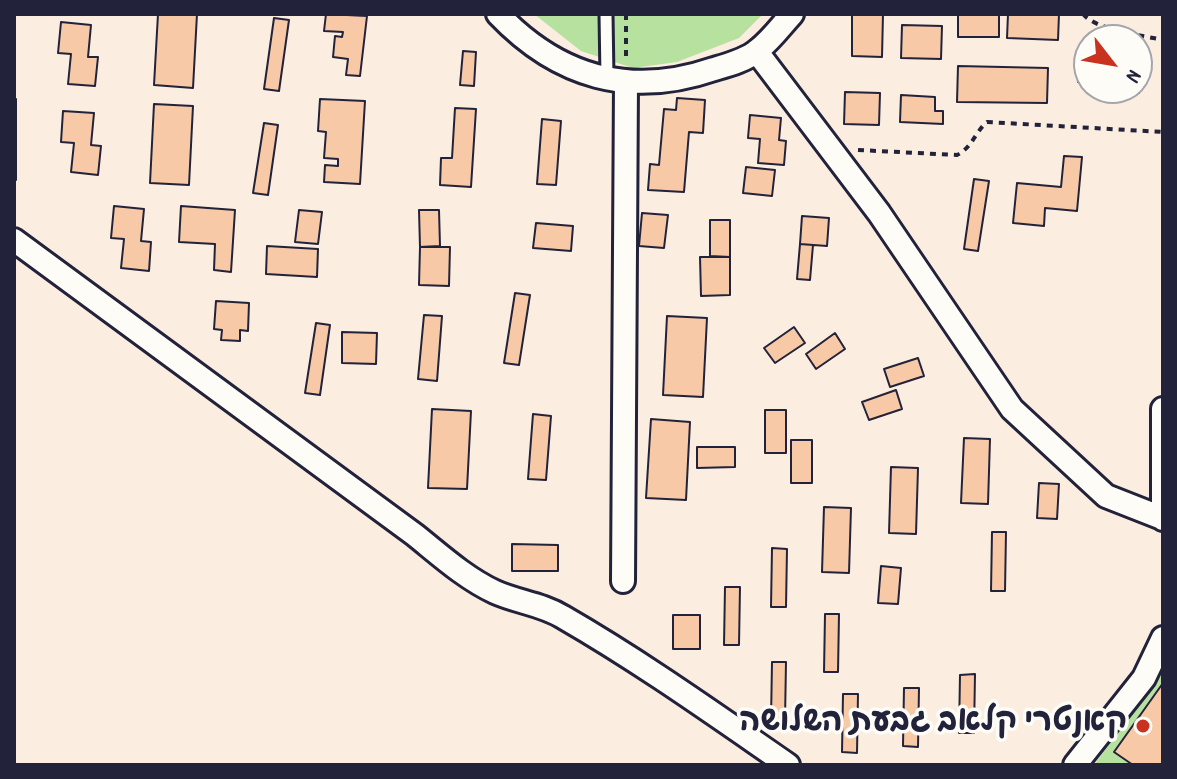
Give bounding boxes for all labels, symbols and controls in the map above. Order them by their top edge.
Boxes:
north arrow [1073,24,1153,104]
text: N [1116,63,1148,88]
place label: קאנטרי קלאב גבעת השלושה [739,707,1127,745]
marker: קאנטרי קלאב גבעת השלושה [1134,717,1152,735]

